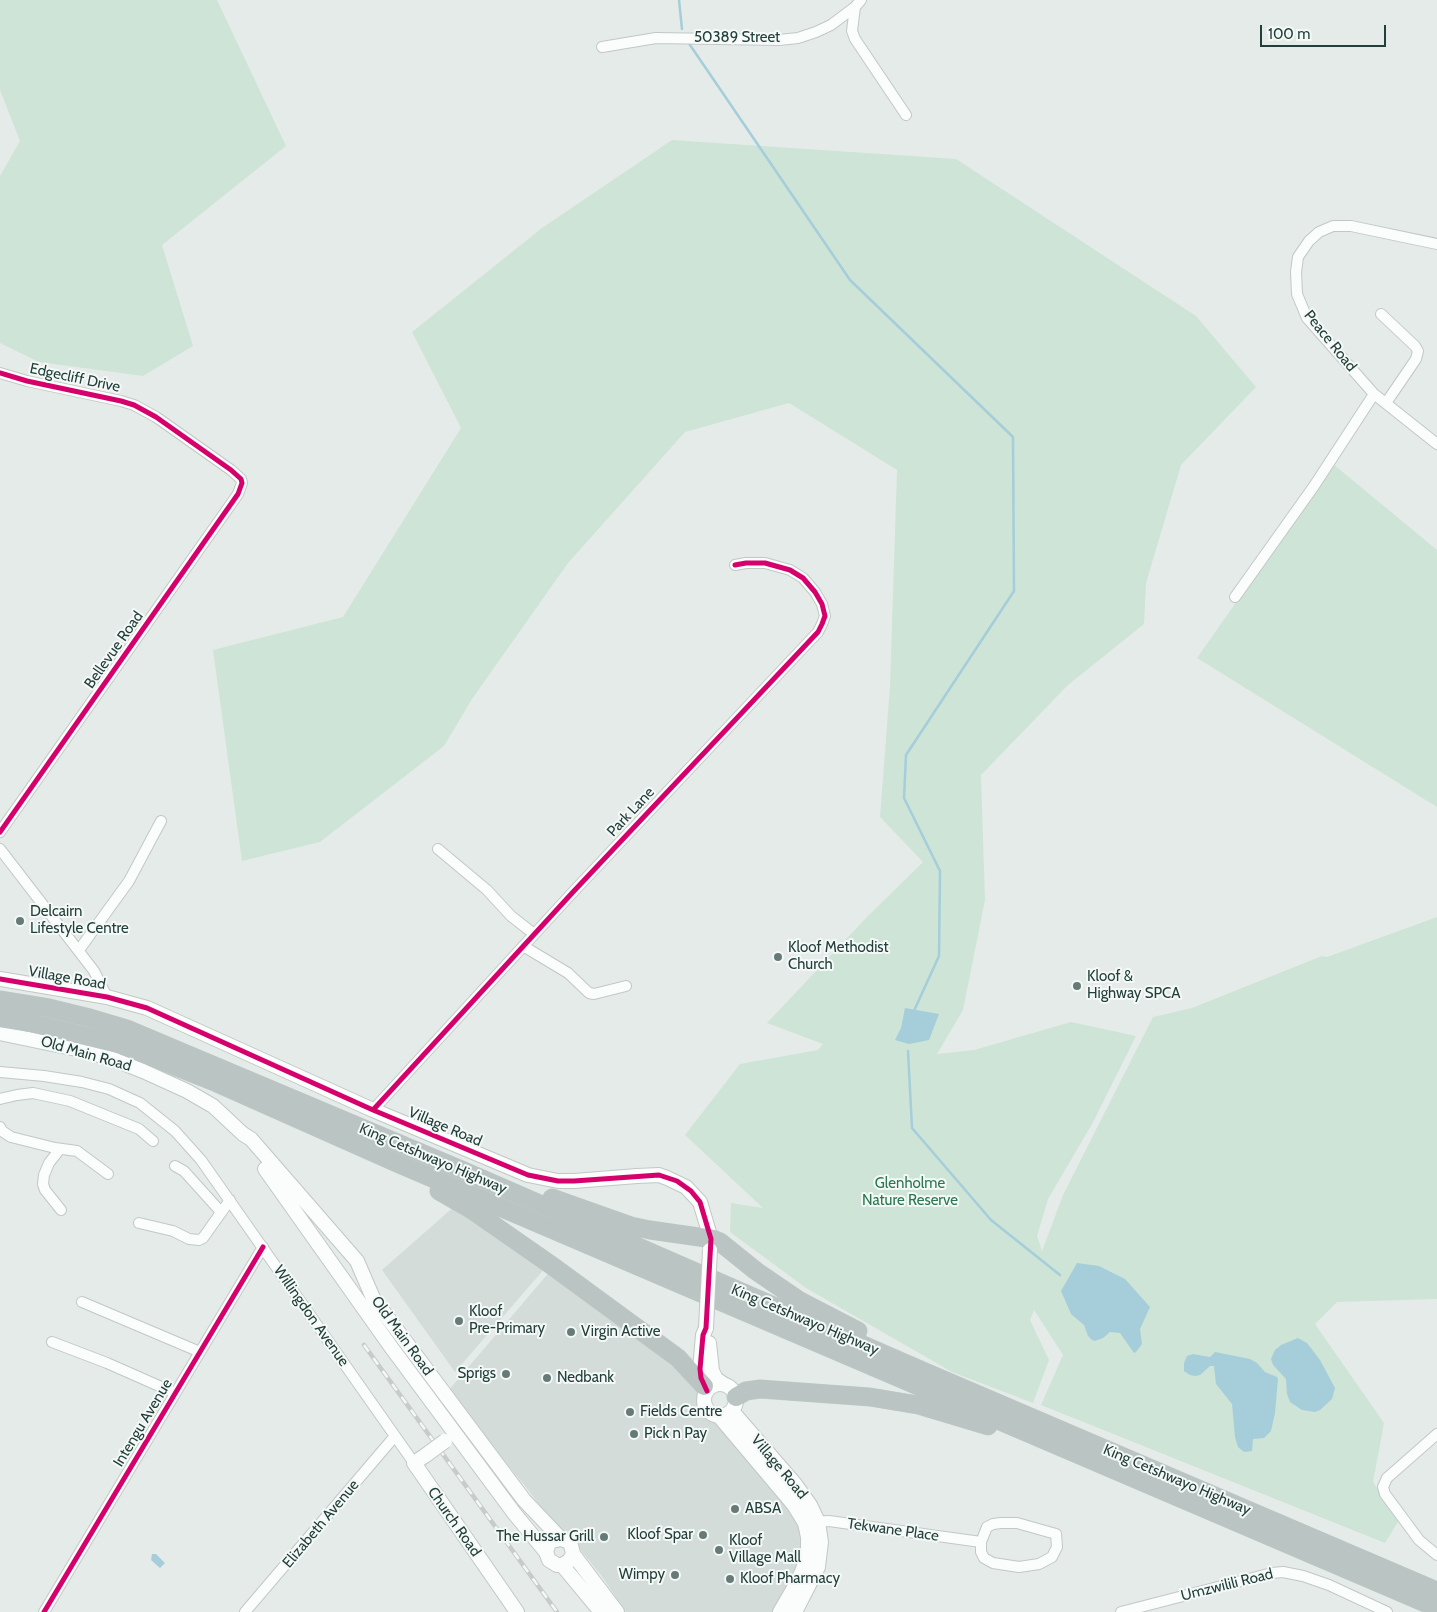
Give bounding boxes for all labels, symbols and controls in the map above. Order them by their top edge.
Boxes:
scale bar [1262,15,1388,47]
text: 100 m [1268,25,1310,43]
street label: 50389 Street [694,29,780,47]
street label: Peace Road [1300,307,1360,375]
street label: Edgecliff Drive [28,360,122,396]
street label: Bellevue Road [81,608,147,692]
street label: Park Lane [604,783,658,841]
place label: Delcairn Lifestyle Centre [30,903,129,938]
marker: Delcairn Lifestyle Centre [14,915,26,927]
place label: Kloof Methodist Church [788,939,889,974]
marker: Kloof Methodist Church [772,951,784,963]
street label: Village Road [27,962,107,994]
place label: Kloof & Highway SPCA [1087,968,1181,1003]
marker: Kloof & Highway SPCA [1071,980,1083,992]
street label: Old Main Road [39,1032,133,1076]
street label: Village Road [405,1103,485,1151]
street label: King Cetshwayo Highway [357,1120,509,1198]
park label: Glenholme Nature Reserve [862,1175,958,1210]
street label: Willingdon Avenue [269,1262,353,1370]
street label: King Cetshwayo Highway [729,1281,881,1359]
street label: Old Main Road [367,1293,437,1379]
place label: Kloof Pre-Primary [469,1303,545,1338]
marker: Kloof Pre-Primary [453,1315,465,1327]
place label: Virgin Active [581,1323,660,1341]
marker: Virgin Active [565,1326,577,1338]
place label: Sprigs [457,1365,496,1383]
marker: Sprigs [500,1368,512,1380]
place label: Nedbank [557,1369,614,1387]
marker: Nedbank [541,1372,553,1384]
street label: Intengu Avenue [110,1376,176,1470]
place label: Fields Centre [640,1403,722,1421]
marker: Fields Centre [624,1406,636,1418]
place label: Pick n Pay [644,1425,707,1443]
marker: Pick n Pay [628,1428,640,1440]
street label: Village Road [747,1431,811,1503]
street label: King Cetshwayo Highway [1101,1441,1253,1519]
street label: Elizabeth Avenue [279,1476,363,1572]
street label: Church Road [424,1484,484,1560]
place label: ABSA [745,1500,781,1518]
marker: ABSA [729,1503,741,1515]
street label: Tekwane Place [846,1515,940,1545]
place label: Kloof Spar [627,1526,693,1544]
place label: The Hussar Grill [496,1528,594,1546]
marker: Kloof Spar [697,1529,709,1541]
marker: The Hussar Grill [598,1531,610,1543]
place label: Kloof Village Mall [729,1532,801,1567]
marker: Kloof Village Mall [713,1544,725,1556]
street label: Umzwilili Road [1179,1565,1275,1605]
place label: Wimpy [619,1566,665,1584]
marker: Wimpy [669,1569,681,1581]
place label: Kloof Pharmacy [740,1570,840,1588]
marker: Kloof Pharmacy [724,1573,736,1585]

